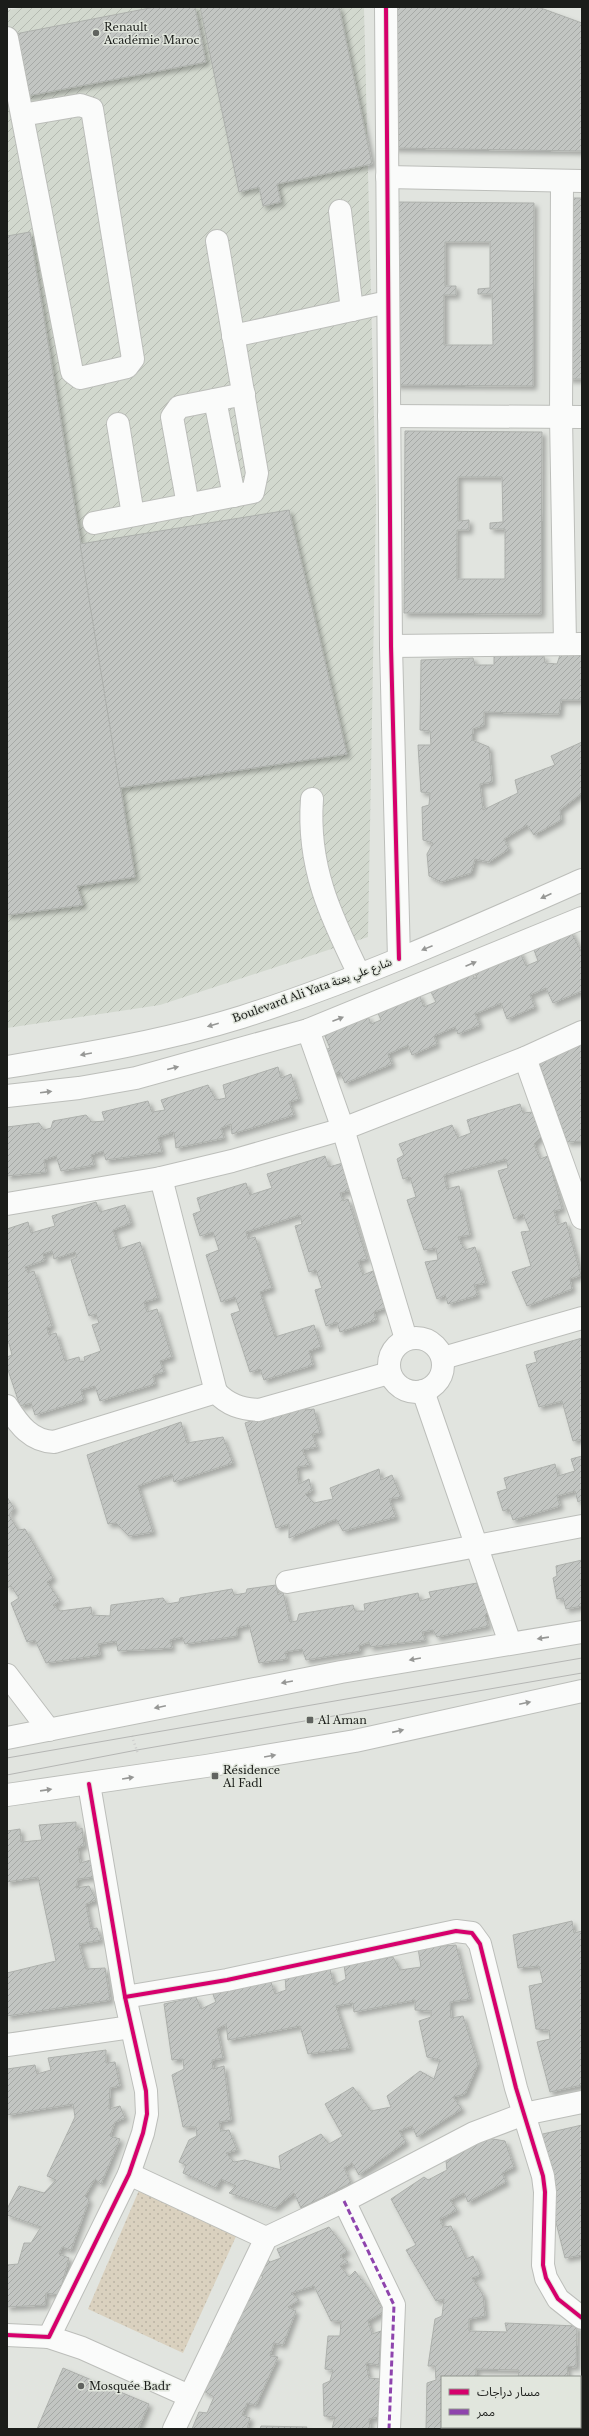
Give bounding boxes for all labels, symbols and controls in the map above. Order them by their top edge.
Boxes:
place label: Renault Académie Maroc [103,20,199,47]
marker: Renault Académie Maroc [91,28,101,38]
one-way arrow [541,893,552,899]
one-way arrow [421,944,433,951]
street label: Boulevard Ali Yata شارع علي يعتة [230,954,395,1028]
one-way arrow [466,961,477,967]
one-way arrow [333,1015,345,1021]
one-way arrow [206,1022,218,1028]
one-way arrow [80,1051,92,1057]
one-way arrow [168,1065,180,1071]
one-way arrow [40,1088,52,1095]
one-way arrow [537,1635,549,1641]
one-way arrow [409,1656,421,1662]
one-way arrow [281,1679,293,1685]
one-way arrow [518,1700,531,1706]
one-way arrow [153,1704,166,1710]
place label: Al Aman [317,1713,367,1727]
marker: Al Aman [305,1715,315,1725]
one-way arrow [391,1728,404,1734]
one-way arrow [264,1752,276,1758]
place label: Résidence Al Fadl [222,1763,280,1790]
marker: Résidence Al Fadl [210,1771,220,1781]
one-way arrow [122,1775,134,1781]
one-way arrow [40,1787,52,1793]
legend [441,2376,581,2428]
place label: Mosquée Badr [89,2379,171,2393]
marker: Mosquée Badr [76,2381,86,2391]
text: مسار دراجات [477,2384,540,2399]
text: ممر [476,2404,495,2419]

